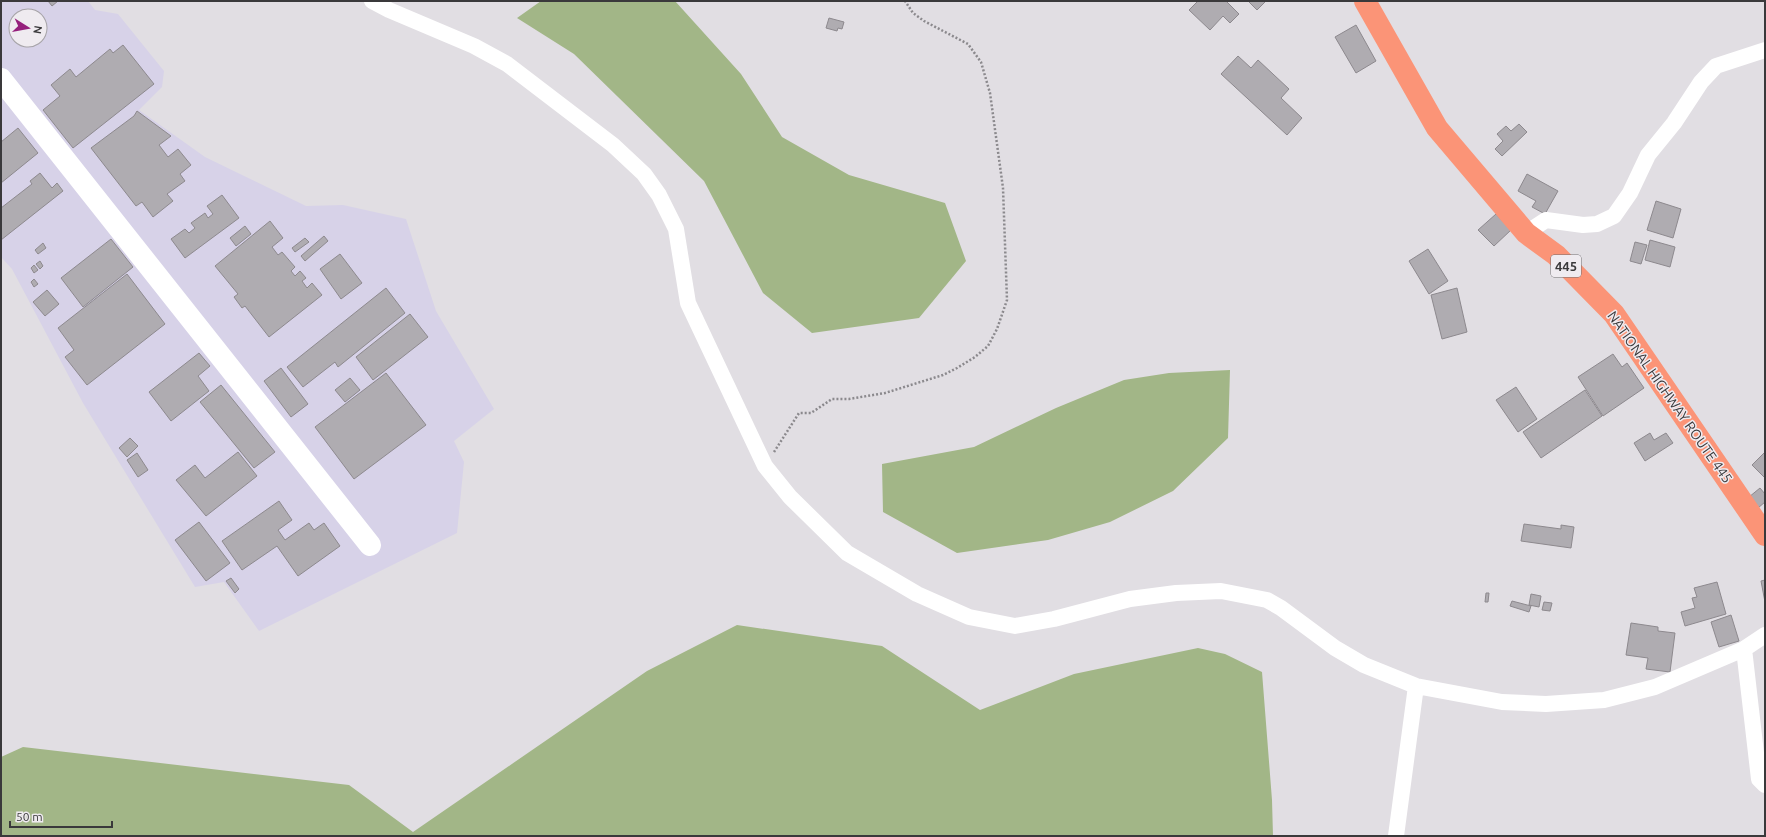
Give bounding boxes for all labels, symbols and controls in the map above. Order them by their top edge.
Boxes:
north arrow [8,8,48,48]
text: N [31,25,44,35]
road number: 445 [1551,255,1581,277]
street label: NATIONAL HIGHWAY ROUTE 445 [1604,308,1736,486]
scale bar [10,803,112,829]
text: 50 m [16,810,43,823]

